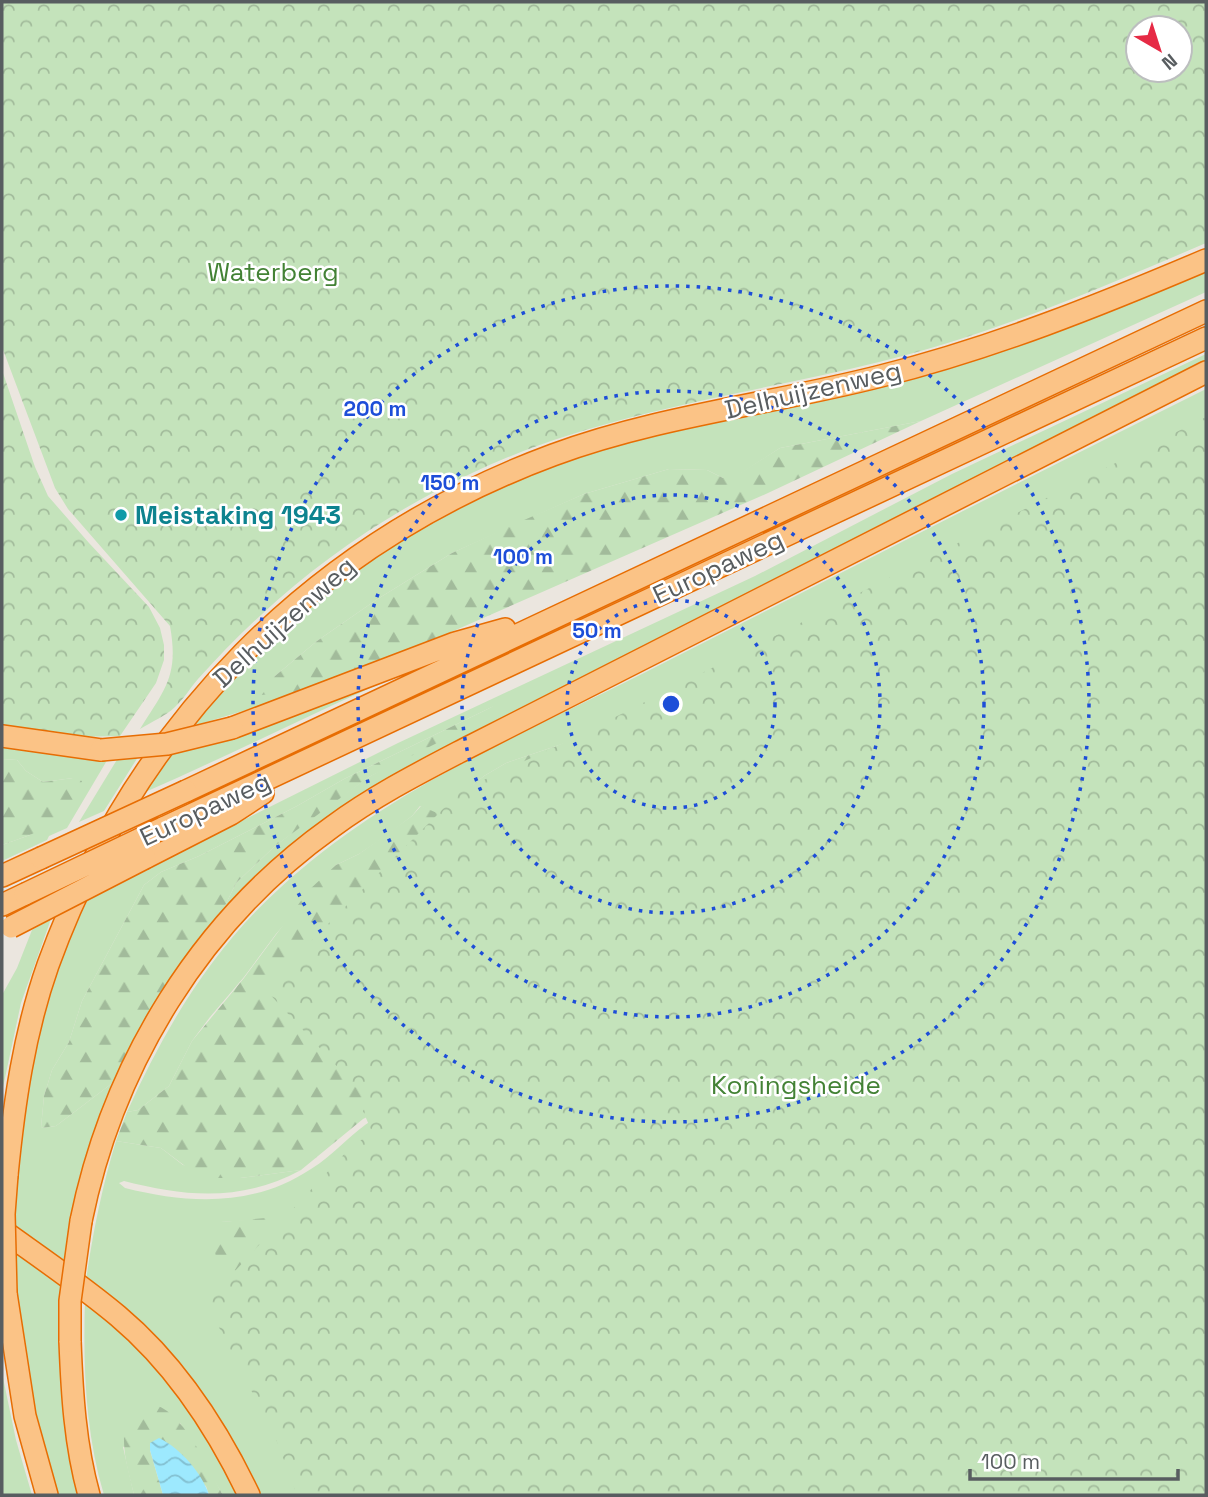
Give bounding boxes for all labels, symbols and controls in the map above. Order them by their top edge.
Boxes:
north arrow [1124,14,1194,84]
text: N [1157,48,1182,76]
park label: Waterberg [207,255,339,289]
street label: Delhuijzenweg [721,353,905,427]
text: 200 m [344,395,406,422]
text: 150 m [421,469,479,496]
place label: Meistaking 1943 [135,498,341,532]
marker: Meistaking 1943 [113,507,129,523]
street label: Europaweg [647,522,789,612]
text: 100 m [493,543,553,570]
street label: Delhuijzenweg [206,549,362,695]
text: 50 m [572,617,622,644]
centre of rings [659,692,683,716]
street label: Europaweg [134,764,276,854]
park label: Koningsheide [711,1068,881,1102]
scale bar [970,1438,1178,1482]
text: 100 m [981,1448,1040,1475]

